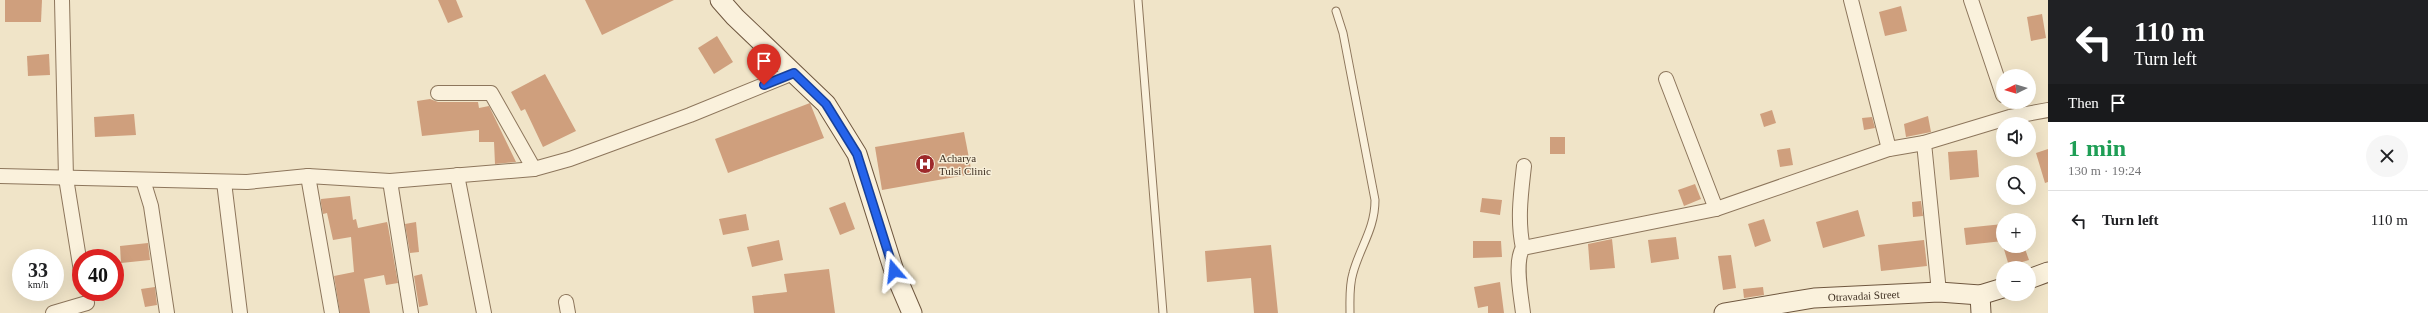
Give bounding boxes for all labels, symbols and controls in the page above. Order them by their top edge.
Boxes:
icon: left [2068,16,2120,68]
text: 110 m [2134,16,2205,47]
pin [747,44,781,85]
text: Turn left [2134,49,2197,69]
icon: arrive [753,50,775,72]
north arrow [1996,69,2036,109]
map controls [1996,69,2036,301]
icon: arrive [2107,92,2129,114]
text: Then [2068,95,2099,111]
button: sound [1996,117,2036,157]
text: 1 min [2068,135,2126,161]
button: close [2366,135,2408,177]
place label: Acharya Tulsi Clinic [939,152,991,177]
hospital icon: Acharya Tulsi Clinic [914,153,936,175]
text: 130 m · 19:24 [2068,163,2141,178]
button: search [1996,165,2036,205]
icon: left [2068,210,2090,232]
text: Turn left [2102,212,2159,228]
text: 110 m [2371,212,2408,228]
button: + [1996,213,2036,253]
speed limit sign: 40 [72,249,124,301]
position arrow [873,250,915,292]
text: 33 [28,259,48,281]
button: − [1996,261,2036,301]
text: km/h [28,279,48,290]
street label: Otravadai Street [1828,288,1900,303]

